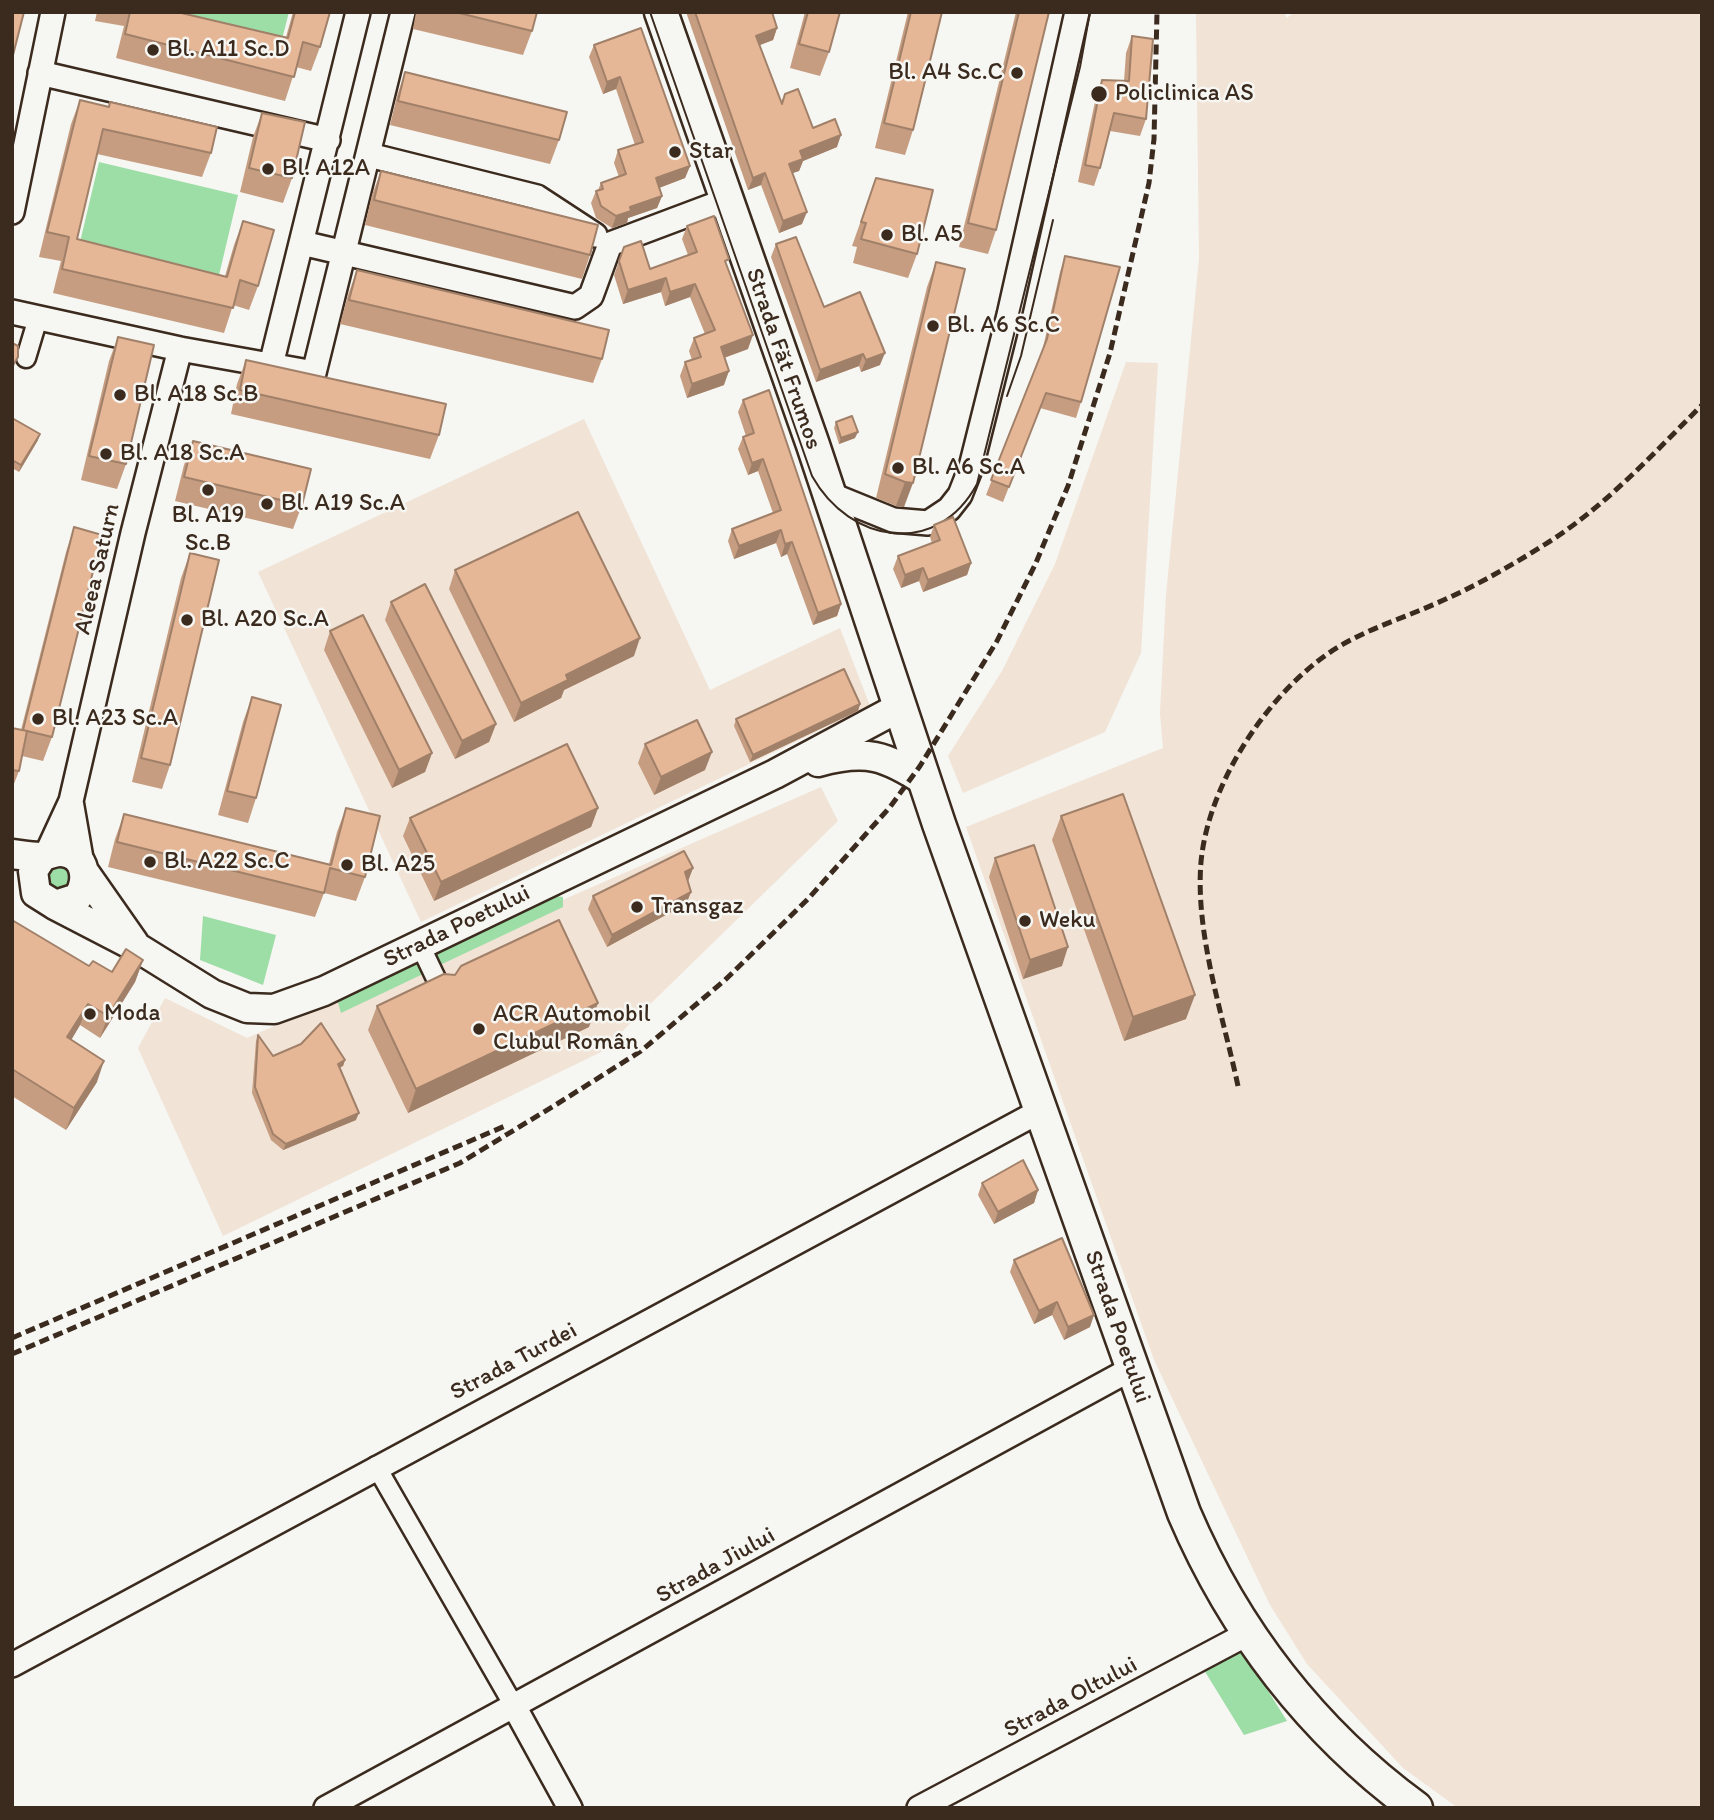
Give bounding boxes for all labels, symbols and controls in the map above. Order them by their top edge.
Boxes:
place label: Bl. A11 Sc.D [167,36,289,64]
marker: Bl. A11 Sc.D [145,42,161,58]
place label: Bl. A4 Sc.C [888,59,1003,87]
marker: Bl. A4 Sc.C [1009,65,1025,81]
place label: Policlinica AS [1115,80,1254,108]
marker: Policlinica AS [1089,84,1109,104]
place label: Star [689,138,733,166]
marker: Star [667,144,683,160]
place label: Bl. A12A [282,155,370,183]
marker: Bl. A12A [260,161,276,177]
place label: Bl. A5 [901,221,963,249]
marker: Bl. A5 [879,227,895,243]
street label: Strada Făt Frumos [738,265,828,453]
place label: Bl. A6 Sc.C [947,312,1060,340]
marker: Bl. A6 Sc.C [925,318,941,334]
place label: Bl. A18 Sc.B [134,381,258,409]
marker: Bl. A18 Sc.B [112,387,128,403]
place label: Bl. A18 Sc.A [120,440,245,468]
marker: Bl. A18 Sc.A [98,446,114,462]
place label: Bl. A6 Sc.A [912,454,1025,482]
marker: Bl. A6 Sc.A [890,460,906,476]
marker: Bl. A19 Sc.B [200,482,216,498]
place label: Bl. A19 Sc.A [281,490,405,518]
marker: Bl. A19 Sc.A [259,496,275,512]
street label: Aleea Saturn [69,501,127,637]
place label: Bl. A19 Sc.B [172,502,244,558]
place label: Bl. A20 Sc.A [201,606,329,634]
marker: Bl. A20 Sc.A [179,612,195,628]
place label: Bl. A23 Sc.A [52,705,178,733]
marker: Bl. A23 Sc.A [30,711,46,727]
place label: Bl. A22 Sc.C [164,848,290,876]
place label: Bl. A25 [361,851,435,879]
marker: Bl. A22 Sc.C [142,854,158,870]
marker: Bl. A25 [339,857,355,873]
street label: Strada Poetului [379,879,535,975]
place label: Transgaz [651,893,743,921]
marker: Transgaz [629,899,645,915]
place label: Weku [1039,907,1096,935]
marker: Weku [1017,913,1033,929]
place label: Moda [104,1000,160,1028]
place label: ACR Automobil Clubul Român [493,1001,650,1057]
marker: Moda [82,1006,98,1022]
marker: ACR Automobil Clubul Român [471,1021,487,1037]
street label: Strada Poetului [1077,1247,1157,1407]
street label: Strada Turdei [446,1317,582,1407]
street label: Strada Jiului [651,1522,781,1610]
street label: Strada Oltului [999,1651,1143,1745]

